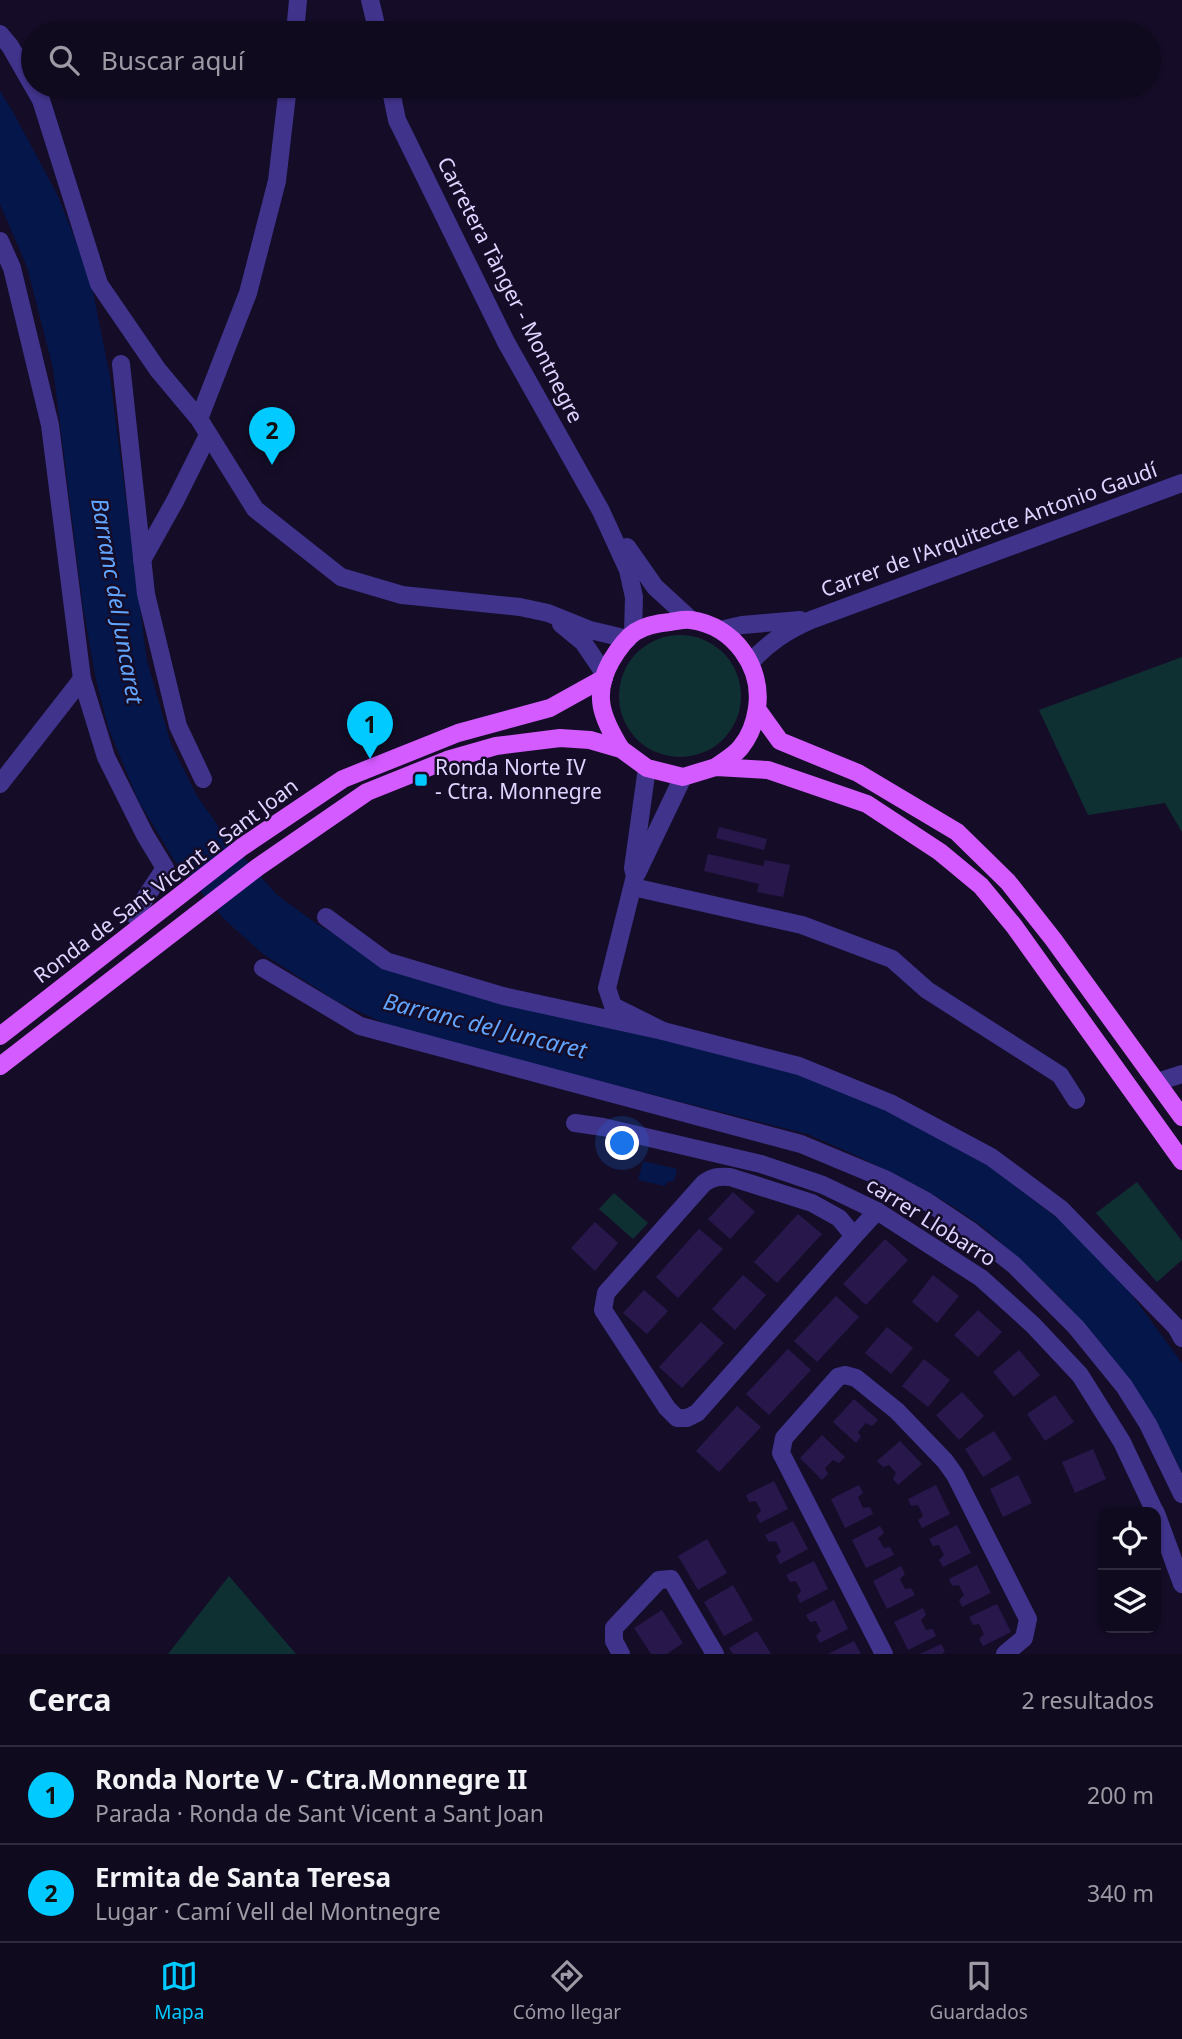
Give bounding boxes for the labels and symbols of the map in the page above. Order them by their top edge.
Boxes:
street label: Carretera Tànger - Montnegre [431,152,590,427]
pin: 2 [249,407,295,465]
street label: Carrer de l'Arquitecte Antonio Gaudí [817,455,1161,603]
water label: Barranc del Juncaret [84,495,152,708]
pin: 1 [347,701,393,759]
place label: Ronda Norte IV - Ctra. Monnegre [435,753,602,805]
street label: Ronda de Sant Vicent a Sant Joan [28,771,303,989]
marker: Ronda Norte IV - Ctra. Monnegre [413,772,429,788]
water label: Barranc del Juncaret [380,984,592,1066]
your location [605,1126,639,1160]
street label: carrer Llobarro [861,1170,1002,1272]

